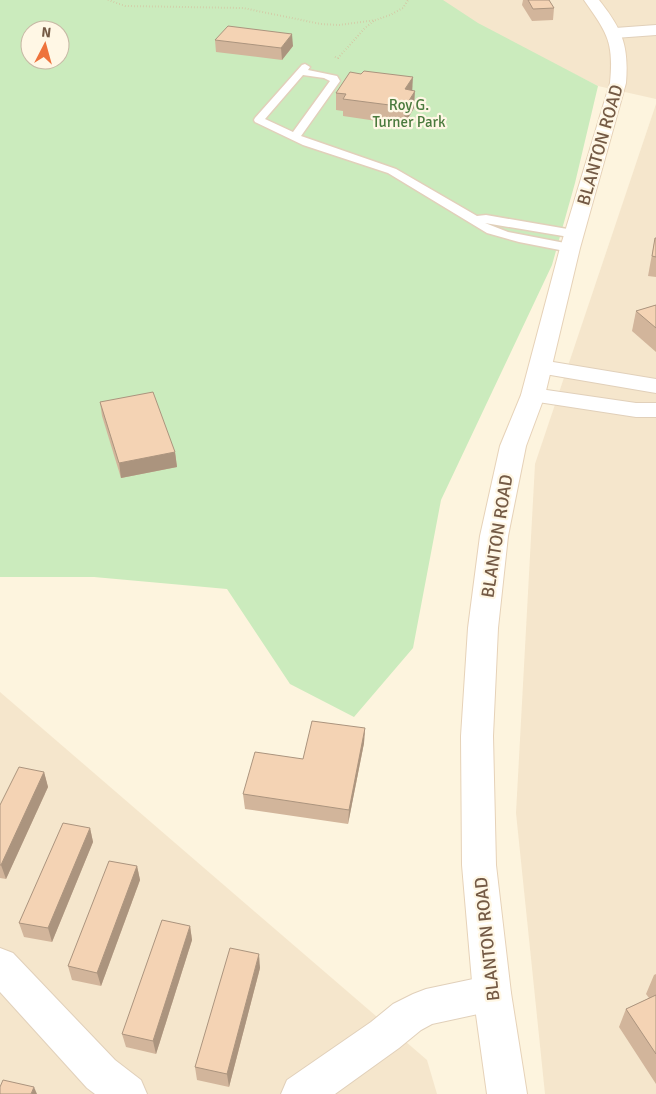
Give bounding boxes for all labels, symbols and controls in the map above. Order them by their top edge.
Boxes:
north arrow [20,20,70,70]
text: N [41,24,52,42]
street label: BLANTON ROAD [572,82,628,208]
park label: Roy G. Turner Park [372,96,446,131]
street label: BLANTON ROAD [476,473,518,599]
street label: BLANTON ROAD [470,876,504,1002]

